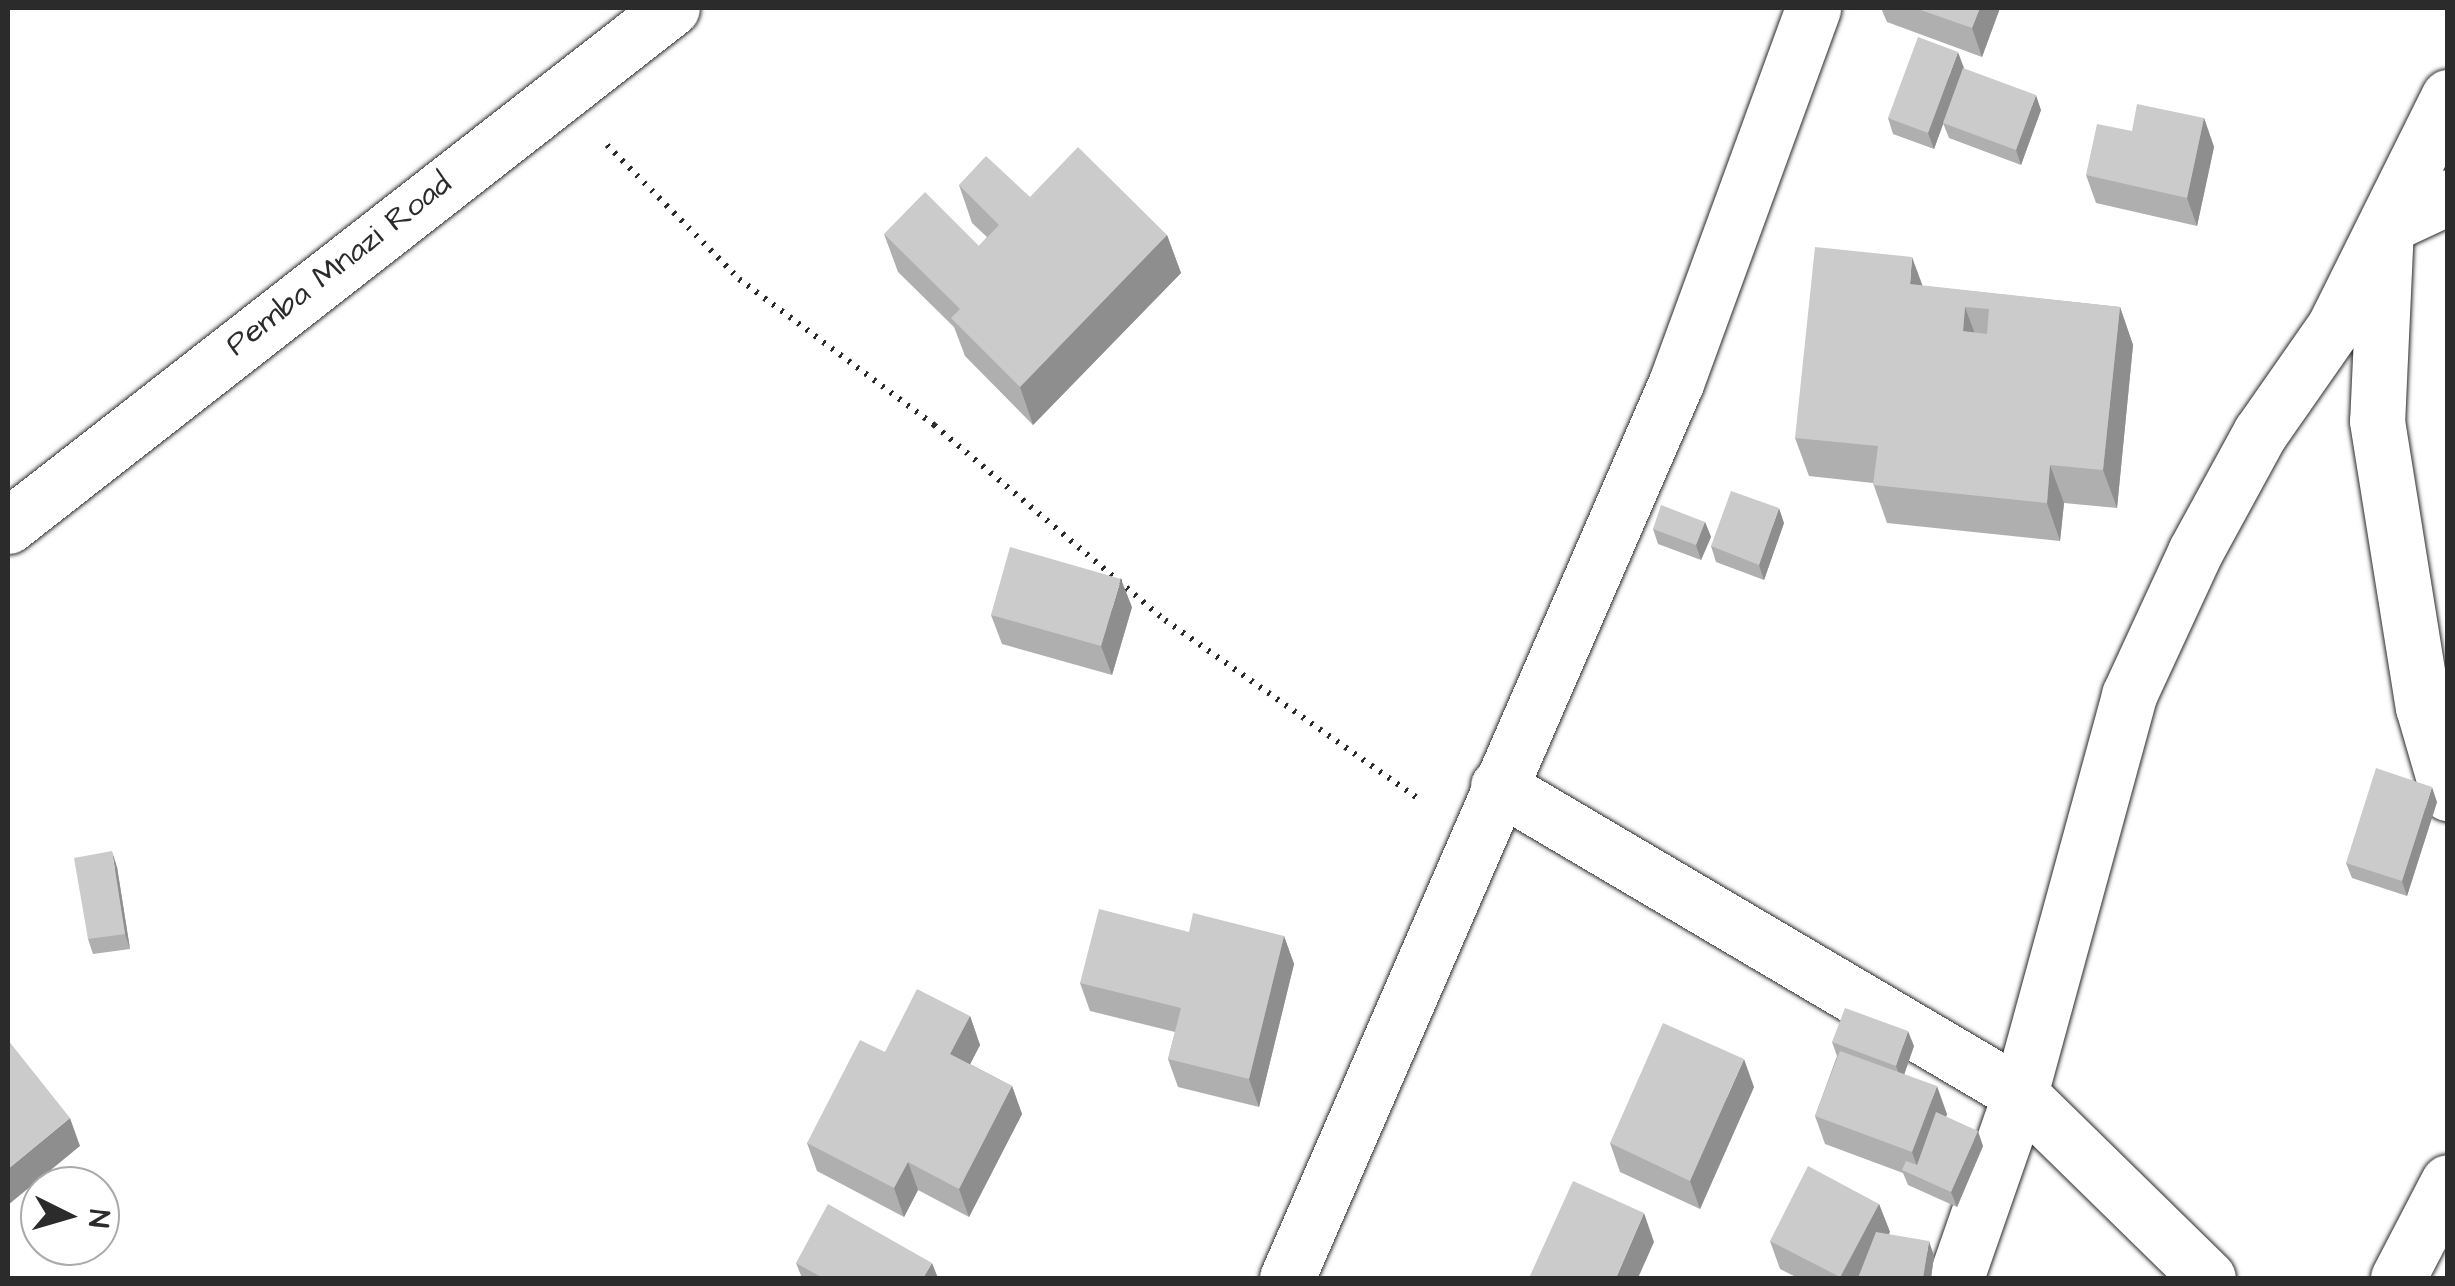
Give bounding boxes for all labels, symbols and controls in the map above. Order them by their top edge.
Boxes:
street label: Pemba Mnazi Road [219,165,459,365]
north arrow [20,1166,120,1266]
text: N [78,1208,119,1229]

